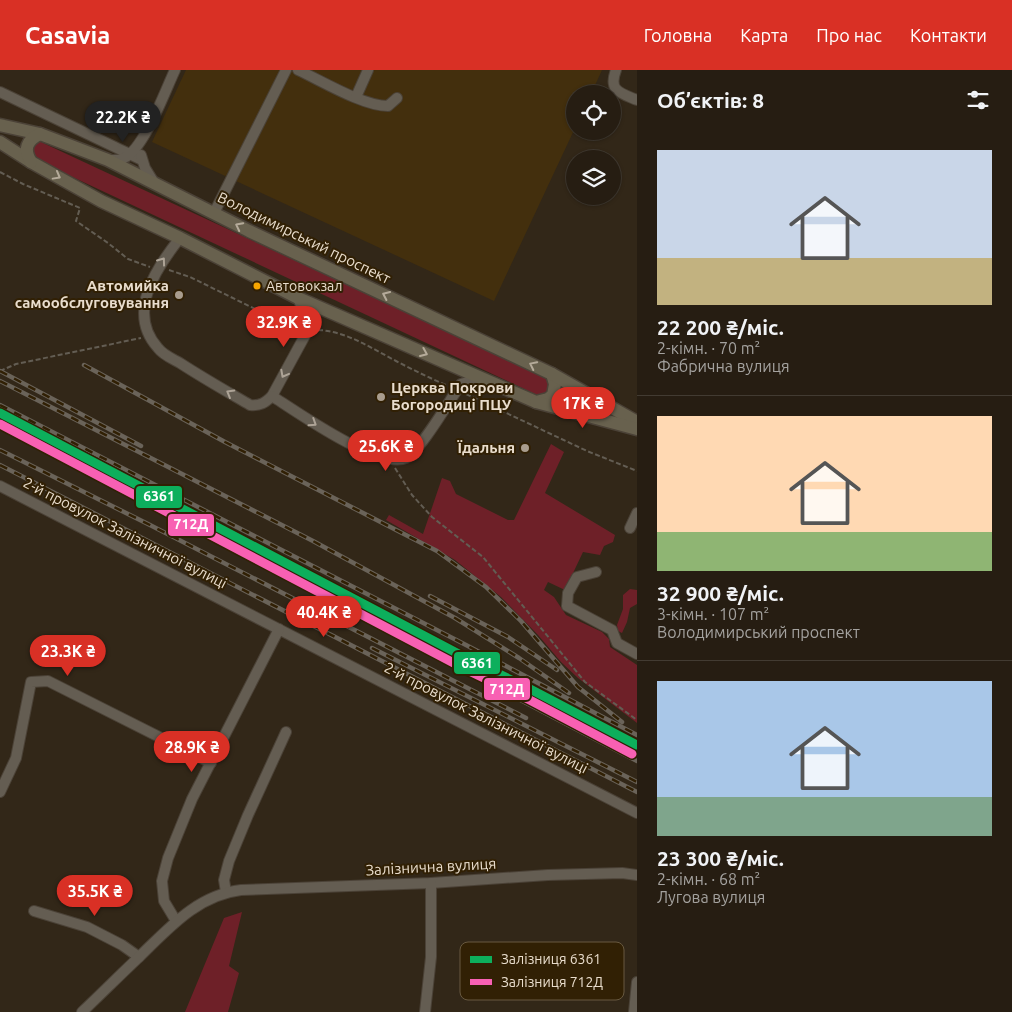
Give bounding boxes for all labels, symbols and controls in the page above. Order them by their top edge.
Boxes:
text: Casavia [25,22,110,49]
text: Головна [644,25,712,45]
text: Карта [740,25,788,45]
text: Про нас [816,25,882,45]
text: Контакти [910,25,987,45]
map controls [566,85,621,205]
button: locate [566,85,621,140]
icon: filters [964,86,992,114]
text: Об’єктів: 8 [657,88,764,112]
pin: 22.2K ₴ [77,100,169,143]
text: 22.2K ₴ [96,108,150,126]
button: layers [566,150,621,205]
one-way arrow [51,170,60,180]
icon: home [780,183,870,273]
street label: Володимирський проспект [215,188,394,287]
one-way arrow [235,222,244,232]
one-way arrow [157,258,165,267]
place label: Автомийка самообслуговування [15,277,169,311]
place label: Автовокзал [266,278,342,294]
marker: Автовокзал [252,281,262,291]
marker: Автомийка самообслуговування [173,289,185,301]
one-way arrow [382,291,391,302]
pin: 32.9K ₴ [238,306,330,348]
text: 32.9K ₴ [257,313,311,331]
text: 22 200 ₴/міс. [657,315,784,339]
text: 2-кімн. · 70 m² [657,339,760,357]
one-way arrow [419,346,428,357]
text: Фабрична вулиця [657,357,790,375]
one-way arrow [529,361,538,371]
one-way arrow [280,369,290,378]
place label: Церква Покрови Богородиці ПЦУ [391,379,514,413]
pin: 17K ₴ [548,386,618,429]
one-way arrow [226,390,235,400]
marker: Церква Покрови Богородиці ПЦУ [375,391,387,403]
text: 17K ₴ [562,394,604,412]
one-way arrow [308,416,317,426]
pin: 25.6K ₴ [340,430,432,472]
text: 25.6K ₴ [359,437,413,455]
place label: Їдальня [457,439,515,456]
marker: Їдальня [519,442,531,454]
icon: home [780,448,870,538]
street label: 2-й провулок Залізничної вулиці [21,474,230,592]
line badge: 6361 [135,485,183,509]
text: 6361 [143,488,175,504]
line badge: 712Д [167,513,215,537]
text: 712Д [174,516,208,532]
text: 32 900 ₴/міс. [657,581,784,605]
pin: 40.4K ₴ [278,596,370,638]
text: 40.4K ₴ [297,603,351,621]
text: 3-кімн. · 107 m² [657,605,769,623]
text: Володимирський проспект [657,623,860,641]
pin: 23.3K ₴ [22,634,114,677]
text: 23.3K ₴ [41,642,95,660]
line badge: 6361 [453,651,501,675]
text: 6361 [461,655,493,671]
street label: 2-й провулок Залізничної вулиці [382,659,591,777]
line badge: 712Д [483,677,531,701]
text: 712Д [490,681,524,697]
icon: home [780,713,870,803]
pin: 28.9K ₴ [146,730,238,773]
text: 28.9K ₴ [165,738,219,756]
text: 23 300 ₴/міс. [657,846,784,870]
street label: Залізнична вулиця [365,855,497,878]
text: 2-кімн. · 68 m² [657,870,760,888]
pin: 35.5K ₴ [49,874,141,917]
text: 35.5K ₴ [68,882,122,900]
text: Лугова вулиця [657,888,765,906]
legend [460,942,624,1000]
text: Залізниця 6361 [501,951,601,967]
text: Залізниця 712Д [501,974,603,990]

